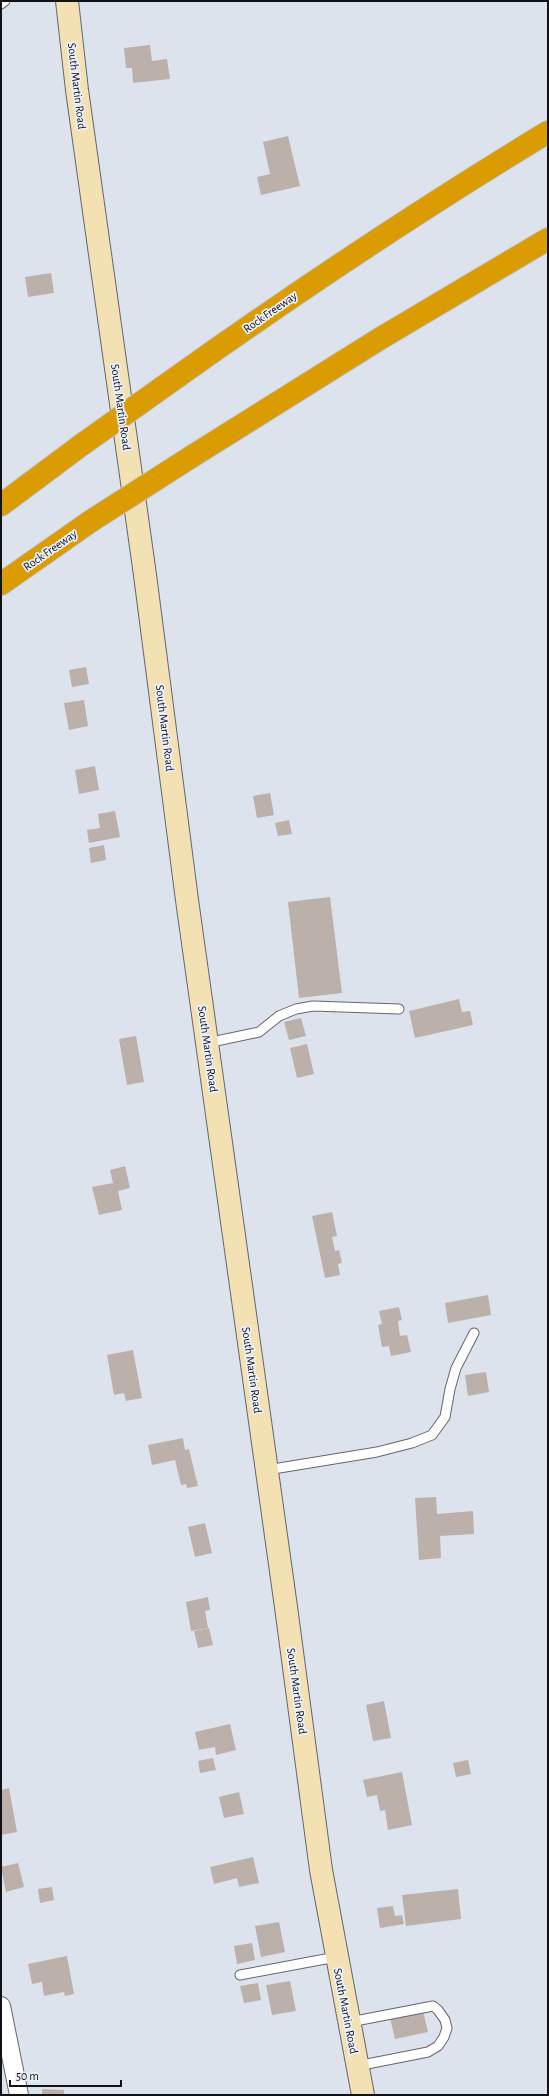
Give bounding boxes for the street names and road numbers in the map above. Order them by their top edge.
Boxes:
street label: South Martin Road [66,42,88,130]
street label: Rock Freeway [241,289,300,336]
street label: South Martin Road [109,363,133,451]
street label: Rock Freeway [21,527,80,574]
street label: South Martin Road [154,684,176,772]
street label: South Martin Road [196,1005,220,1093]
street label: South Martin Road [240,1326,264,1414]
street label: South Martin Road [285,1647,309,1735]
street label: South Martin Road [332,1967,360,2055]

